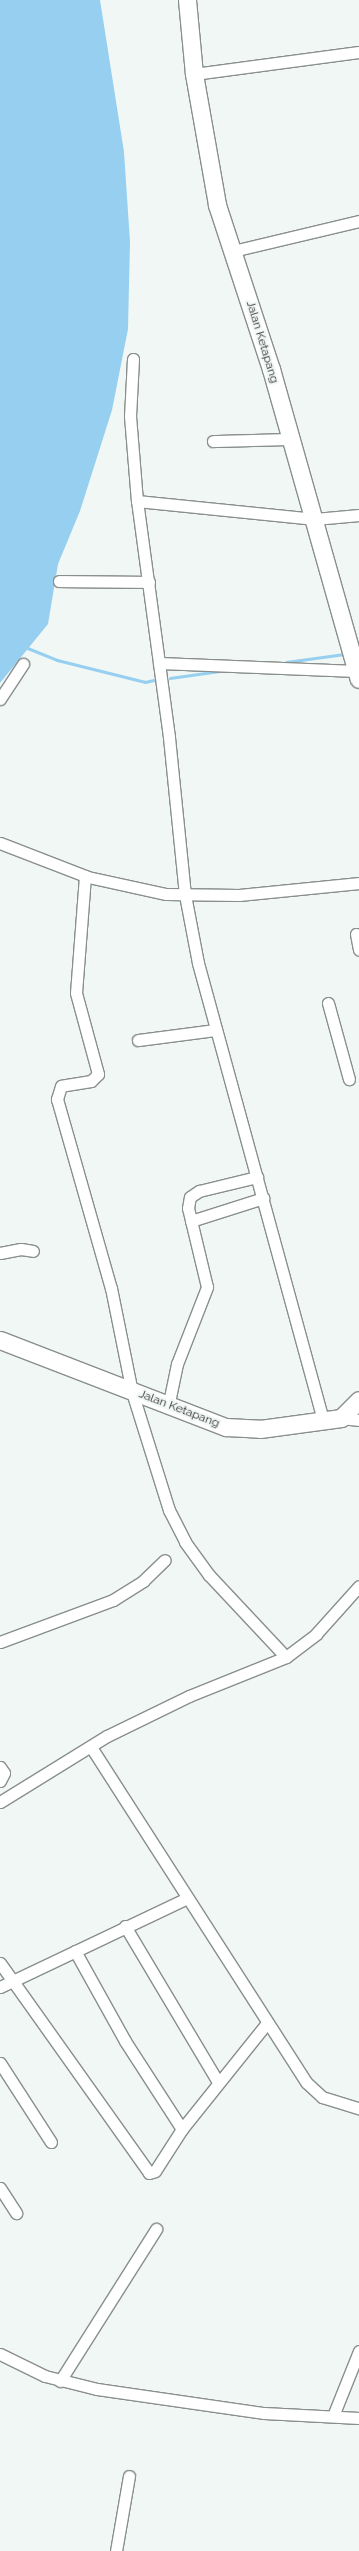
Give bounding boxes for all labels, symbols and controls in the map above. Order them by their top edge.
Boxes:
street label: Jalan Ketapang [243,299,281,385]
street label: Jalan Ketapang [137,1387,221,1431]

